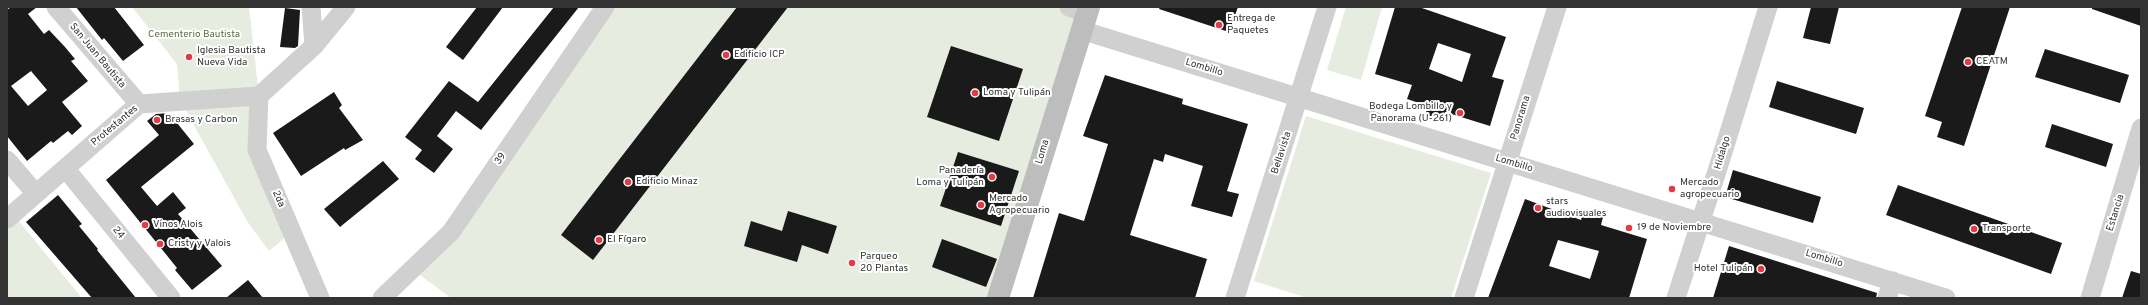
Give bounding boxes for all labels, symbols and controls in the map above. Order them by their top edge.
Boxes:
place label: Entrega de Paquetes [1227,13,1275,36]
marker: Entrega de Paquetes [1214,20,1224,30]
street label: San Juan Bautista [66,21,128,91]
park label: Cementerio Bautista [148,29,240,41]
place label: Iglesia Bautista Nueva Vida [197,45,265,68]
place label: Edificio ICP [734,49,785,61]
marker: Edificio ICP [721,50,731,60]
marker: Iglesia Bautista Nueva Vida [184,52,194,62]
place label: CEATM [1976,56,2008,68]
street label: Lombillo [1184,57,1224,79]
marker: CEATM [1963,57,1973,67]
place label: Loma y Tulipán [983,87,1051,99]
marker: Loma y Tulipán [970,88,980,98]
street label: Panorama [1509,94,1533,142]
place label: Bodega Lombillo y Panorama (U-261) [1369,101,1452,124]
street label: Protestantes [89,103,141,149]
marker: Bodega Lombillo y Panorama (U-261) [1455,108,1465,118]
place label: Brasas y Carbon [165,114,238,126]
marker: Brasas y Carbon [152,115,162,125]
street label: Bellavista [1270,130,1294,176]
street label: Hidalgo [1712,135,1734,171]
street label: Loma [1034,138,1052,166]
street label: 39 [493,151,509,167]
street label: Lombillo [1494,153,1534,175]
place label: Panadería Loma y Tulipán [916,165,984,188]
marker: Panadería Loma y Tulipán [987,172,997,182]
place label: Edificio Minaz [636,176,698,188]
marker: Edificio Minaz [623,177,633,187]
place label: Mercado agropecuario [1680,177,1740,200]
marker: Mercado agropecuario [1667,184,1677,194]
street label: 2da [269,189,287,209]
place label: Mercado Agropecuario [989,193,1050,216]
street label: Estancia [2105,193,2127,233]
place label: stars audiovisuales [1546,196,1606,220]
marker: Mercado Agropecuario [976,200,986,210]
marker: stars audiovisuales [1533,203,1543,213]
place label: Vinos Alois [153,219,203,231]
marker: Vinos Alois [140,220,150,230]
place label: 19 de Noviembre [1637,222,1711,234]
marker: 19 de Noviembre [1624,223,1634,233]
place label: Transporte [1982,223,2031,235]
street label: 24 [109,224,127,242]
marker: Transporte [1969,224,1979,234]
place label: El Fígaro [607,234,646,246]
marker: El Fígaro [594,235,604,245]
place label: Cristy y Valois [168,238,231,250]
marker: Cristy y Valois [155,239,165,249]
street label: Lombillo [1804,248,1844,270]
place label: Parqueo 20 Plantas [860,251,908,274]
marker: Parqueo 20 Plantas [847,258,857,268]
place label: Hotel Tulipán [1694,263,1753,275]
marker: Hotel Tulipán [1756,264,1766,274]

